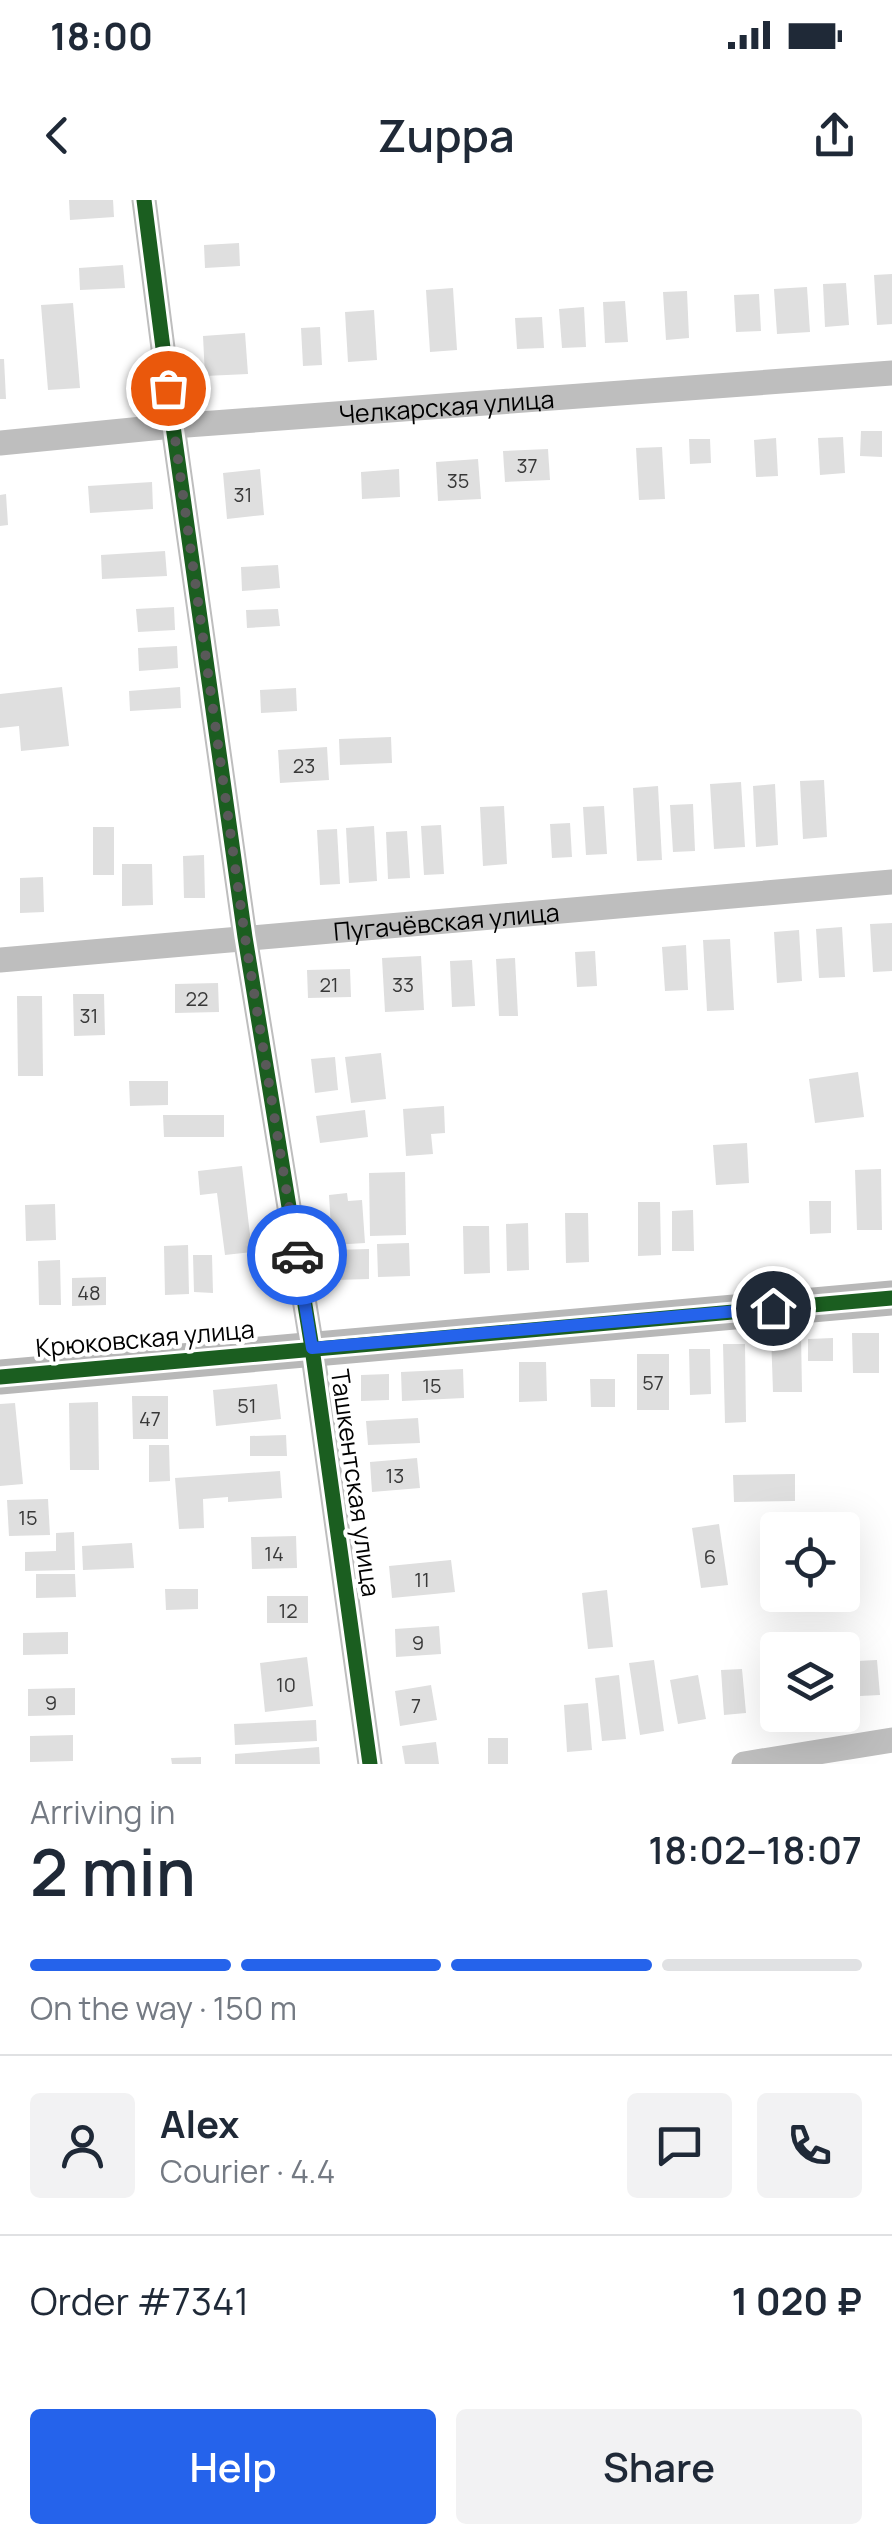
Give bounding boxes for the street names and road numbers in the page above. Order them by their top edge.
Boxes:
street label: Челкарская улица [337,380,555,431]
street label: Пугачёвская улица [332,894,561,948]
street label: Крюковская улица [34,1311,256,1365]
street label: Ташкентская улица [323,1367,389,1599]

